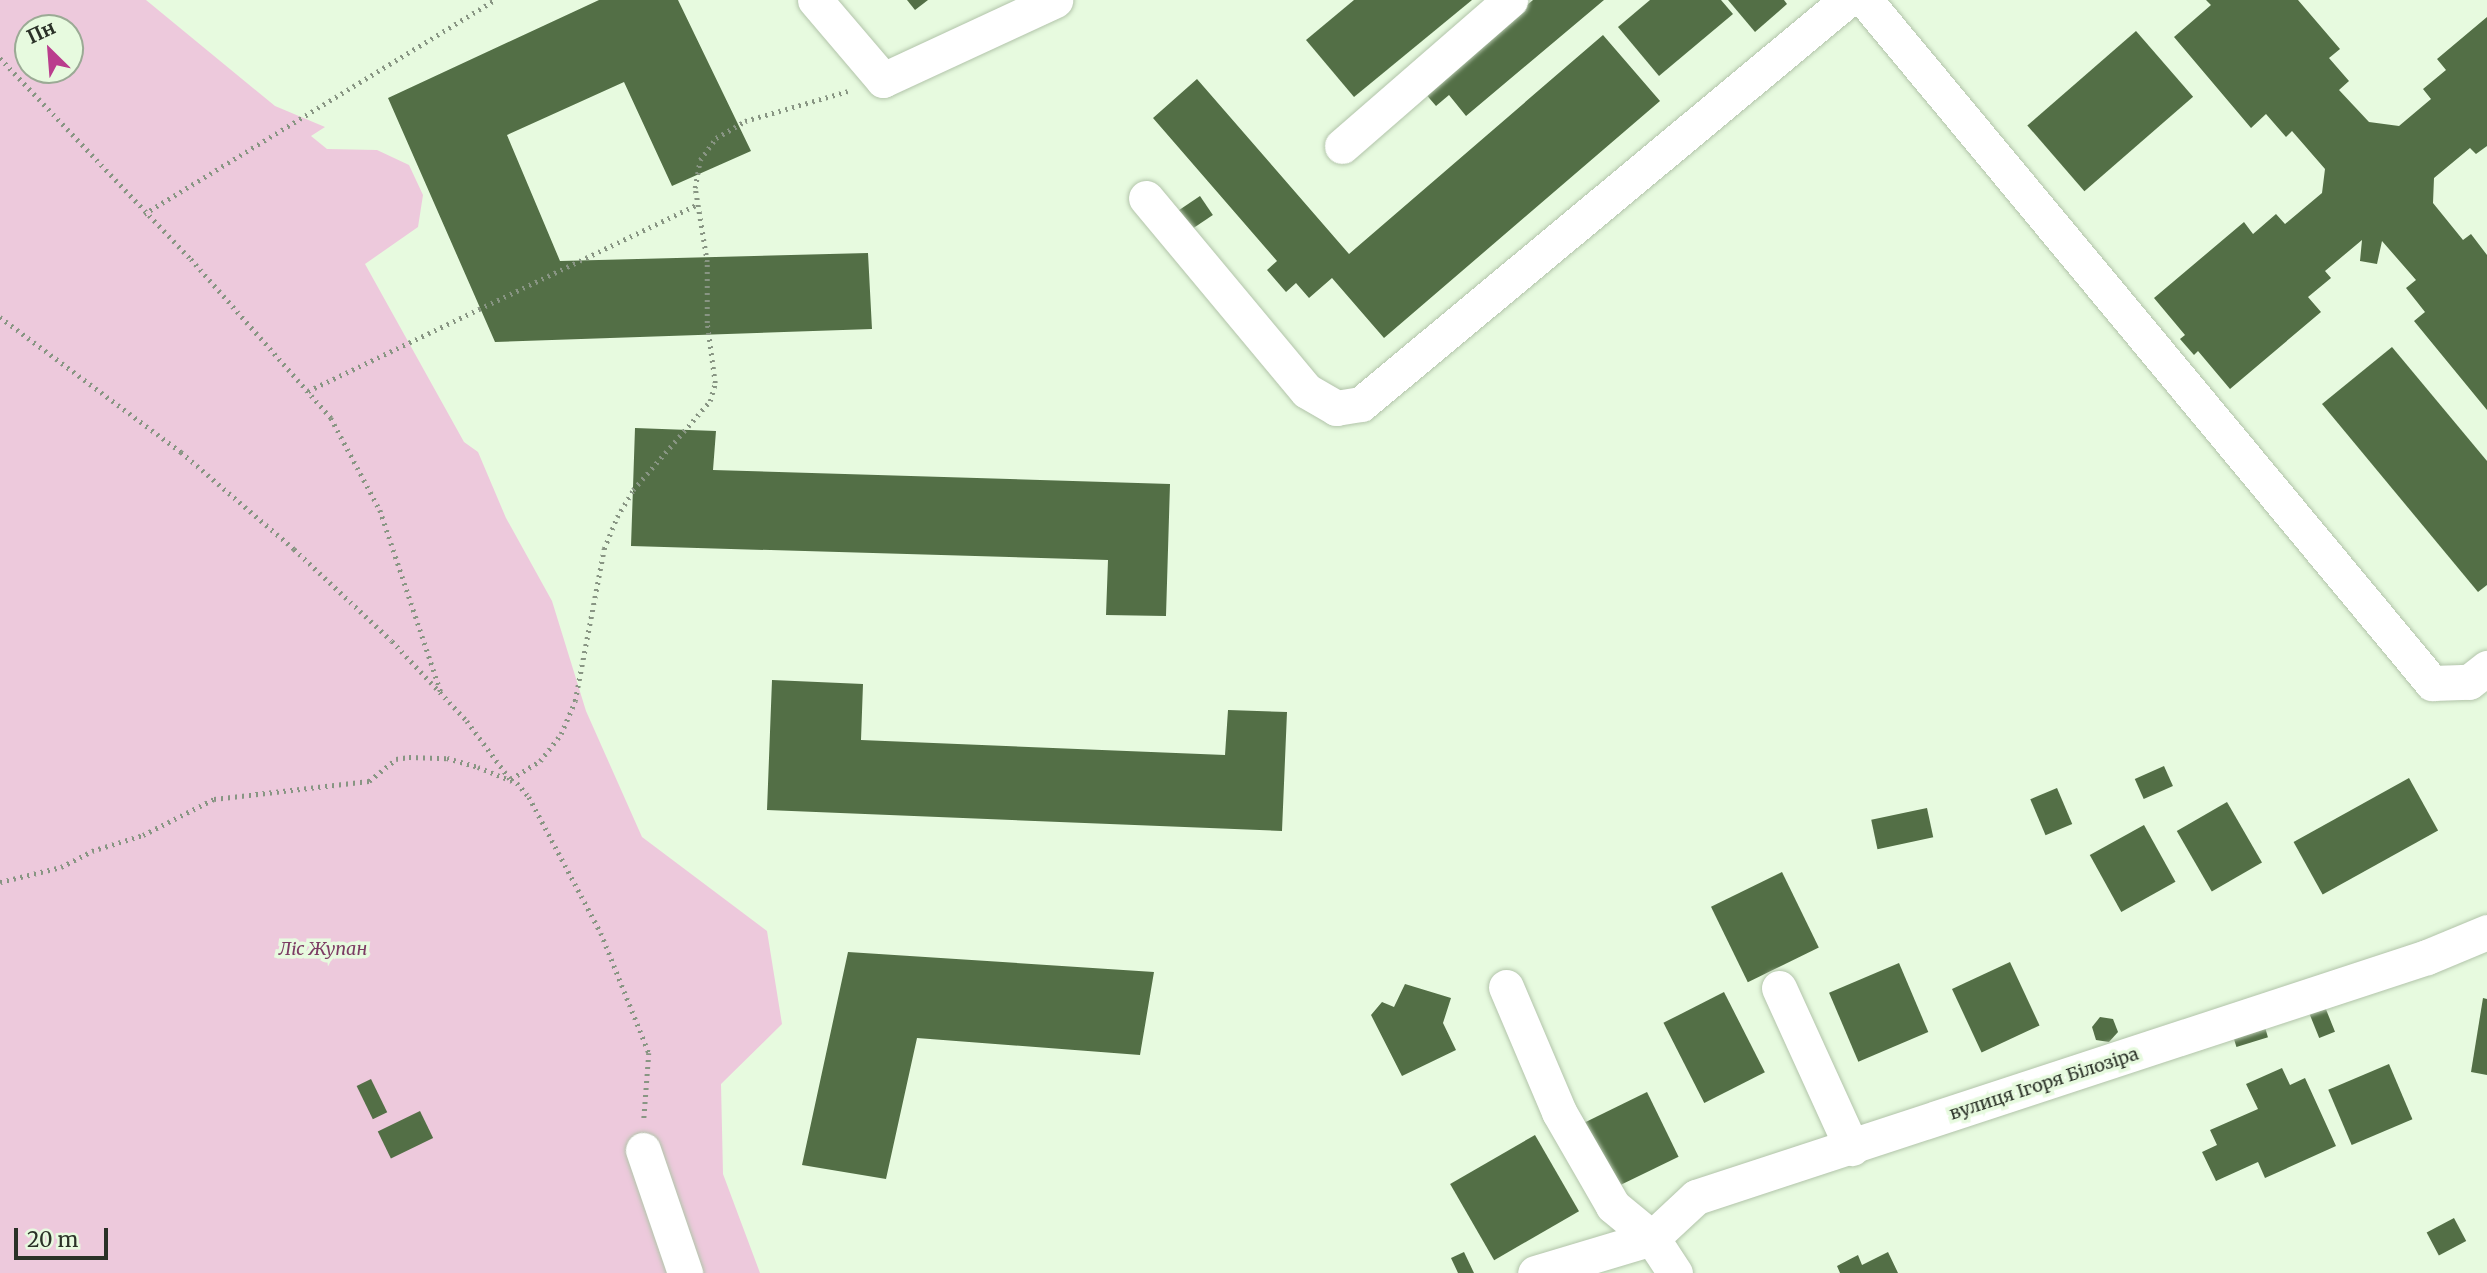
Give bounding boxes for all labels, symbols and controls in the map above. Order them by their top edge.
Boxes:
north arrow [14,14,84,84]
text: Пн [23,15,59,49]
park label: Ліс Жупан [279,938,367,960]
street label: вулиця Ігоря Білозіра [1947,1043,2141,1125]
scale bar [18,1214,112,1258]
text: 20 m [27,1226,78,1253]

